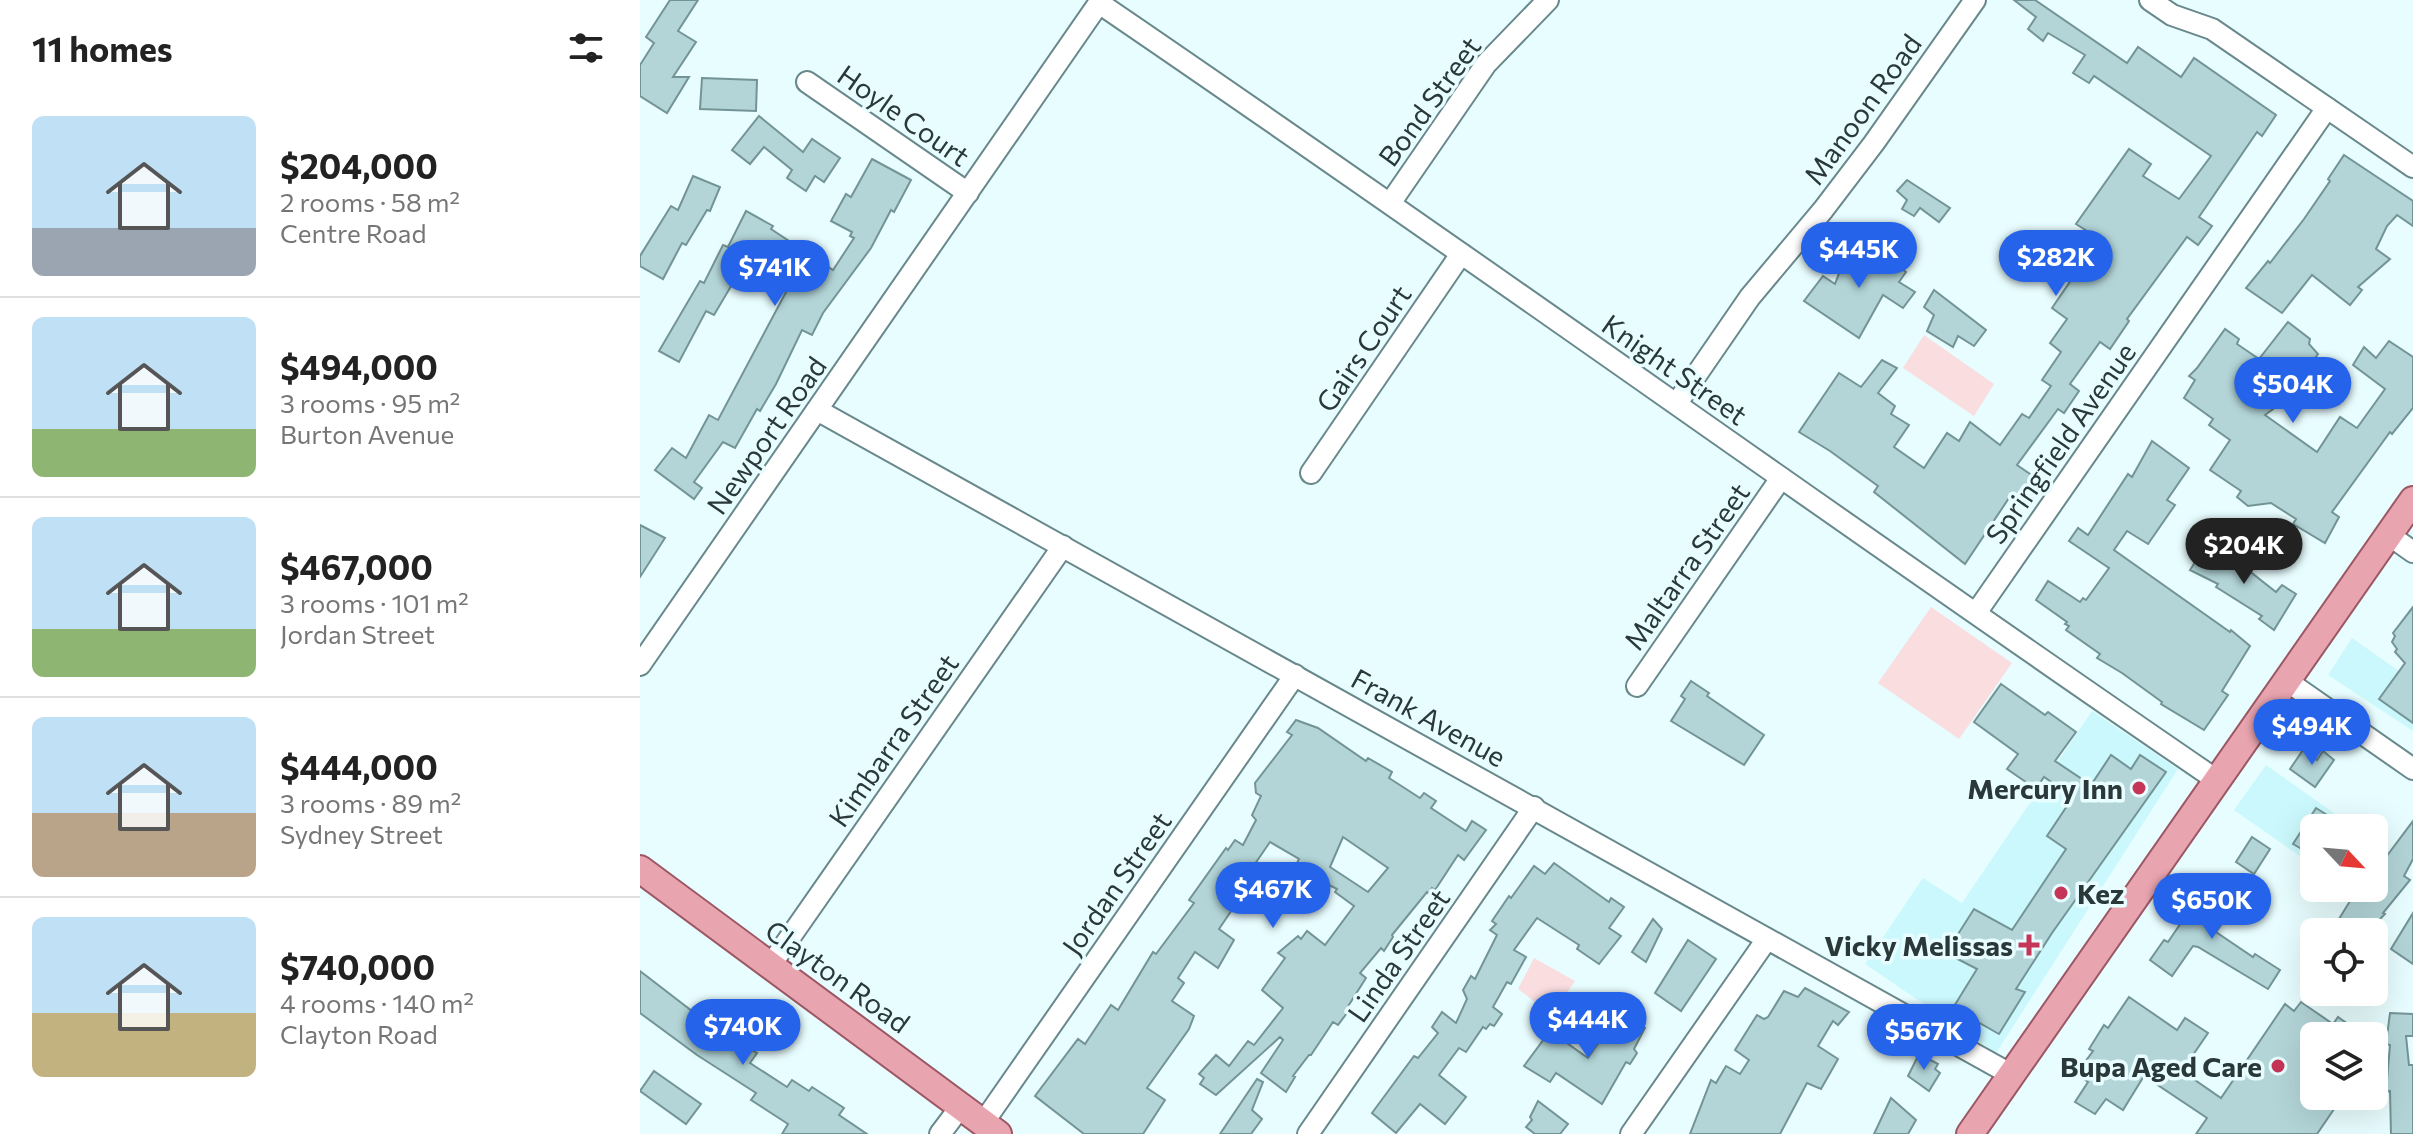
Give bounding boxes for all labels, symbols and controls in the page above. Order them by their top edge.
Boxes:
icon: filters [564,26,608,70]
text: 11 homes [32,27,173,69]
street label: Manoon Road [1796,27,1928,191]
street label: Bond Street [1371,30,1487,172]
street label: Hoyle Court [832,57,976,173]
text: $204,000 [280,144,438,186]
icon: home [96,148,192,244]
text: 2 rooms · 58 m² [280,186,460,217]
text: Centre Road [280,217,426,248]
pin: $445K [1803,222,1915,290]
pin: $282K [2000,230,2112,298]
text: $445K [1819,232,1899,263]
pin: $741K [719,240,831,308]
text: $282K [2017,240,2095,271]
text: $741K [739,250,811,281]
street label: Gairs Court [1308,278,1418,418]
street label: Knight Street [1596,307,1754,431]
street label: Springfield Avenue [1978,336,2142,550]
text: $494,000 [280,345,438,387]
icon: home [96,349,192,445]
street label: Newport Road [699,350,833,520]
pin: $504K [2237,357,2349,425]
text: $504K [2252,367,2334,398]
text: 3 rooms · 95 m² [280,387,460,418]
text: Burton Avenue [280,418,454,449]
street label: Maltarra Street [1616,476,1756,656]
pin: $204K [2188,518,2300,586]
text: $204K [2204,528,2284,559]
text: $467,000 [280,545,433,587]
icon: home [96,549,192,645]
text: 3 rooms · 101 m² [280,587,469,618]
text: Jordan Street [280,618,435,649]
street label: Kimbarra Street [821,647,965,833]
street label: Frank Avenue [1346,661,1512,773]
pin: $494K [2256,699,2368,767]
text: $494K [2271,709,2353,740]
text: $444,000 [280,745,438,787]
icon: home [96,749,192,845]
place label: Mercury Inn [1967,771,2123,805]
marker: Mercury Inn [2130,779,2148,797]
text: 3 rooms · 89 m² [280,787,461,818]
street label: Jordan Street [1054,805,1178,961]
north arrow [2300,814,2388,902]
map controls [2300,814,2388,1110]
text: Sydney Street [280,818,443,849]
pin: $467K [1217,862,1329,930]
text: $467K [1233,872,1313,903]
pin: $650K [2156,873,2268,941]
place label: Kez [2077,876,2125,910]
street label: Linda Street [1340,882,1456,1028]
text: $650K [2171,883,2253,914]
marker: Kez [2052,884,2070,902]
street label: Clayton Road [759,912,917,1040]
button: locate [2300,918,2388,1006]
place label: Vicky Melissas [1824,928,2013,962]
marker: Vicky Melissas [2020,936,2038,954]
text: $740,000 [280,945,435,987]
icon: home [96,949,192,1045]
text: 4 rooms · 140 m² [280,987,474,1018]
pin: $444K [1532,992,1644,1060]
pin: $740K [687,999,799,1067]
text: $444K [1548,1002,1628,1033]
pin: $567K [1868,1004,1980,1072]
text: $740K [703,1009,783,1040]
text: $567K [1885,1014,1963,1045]
text: Clayton Road [280,1018,438,1049]
button: layers [2300,1022,2388,1110]
place label: Bupa Aged Care [2060,1049,2262,1083]
marker: Bupa Aged Care [2269,1057,2287,1075]

